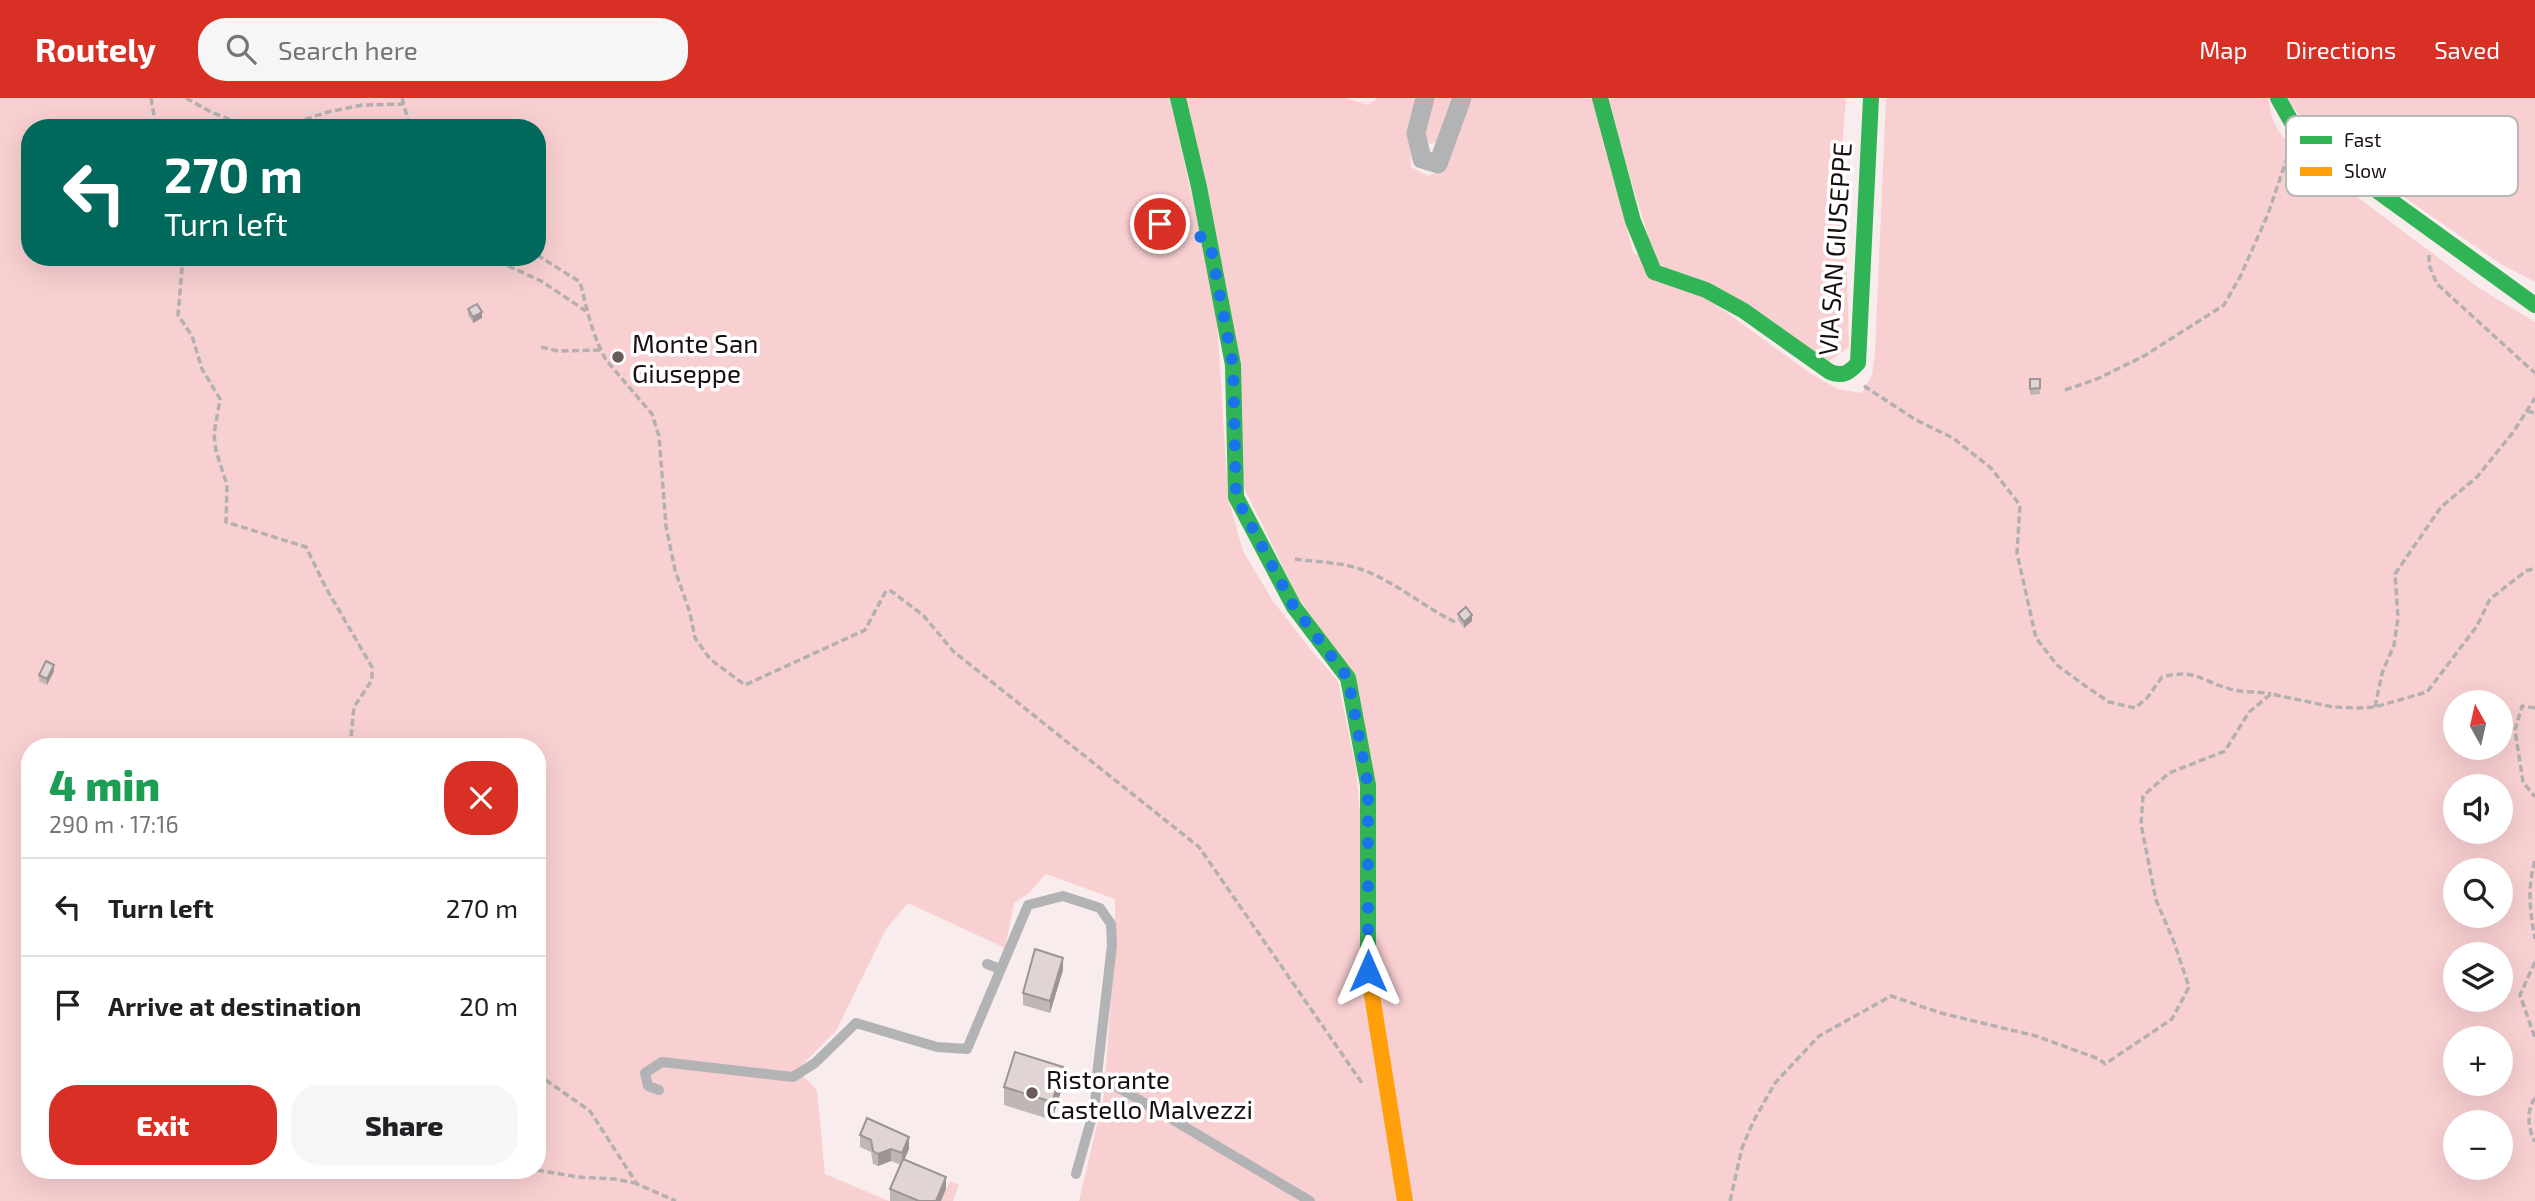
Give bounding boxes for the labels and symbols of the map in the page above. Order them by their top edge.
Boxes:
legend [2286,116,2518,196]
text: Fast [2344,128,2381,151]
street label: VIA SAN GIUSEPPE [1811,141,1857,357]
text: Slow [2344,159,2387,182]
pin [1130,194,1190,254]
place label: Monte San Giuseppe [632,327,758,388]
marker: Monte San Giuseppe [610,349,626,365]
north arrow [2443,690,2513,760]
position arrow [1331,934,1405,1008]
place label: Ristorante Castello Malvezzi [1046,1063,1253,1124]
marker: Ristorante Castello Malvezzi [1024,1085,1040,1101]

